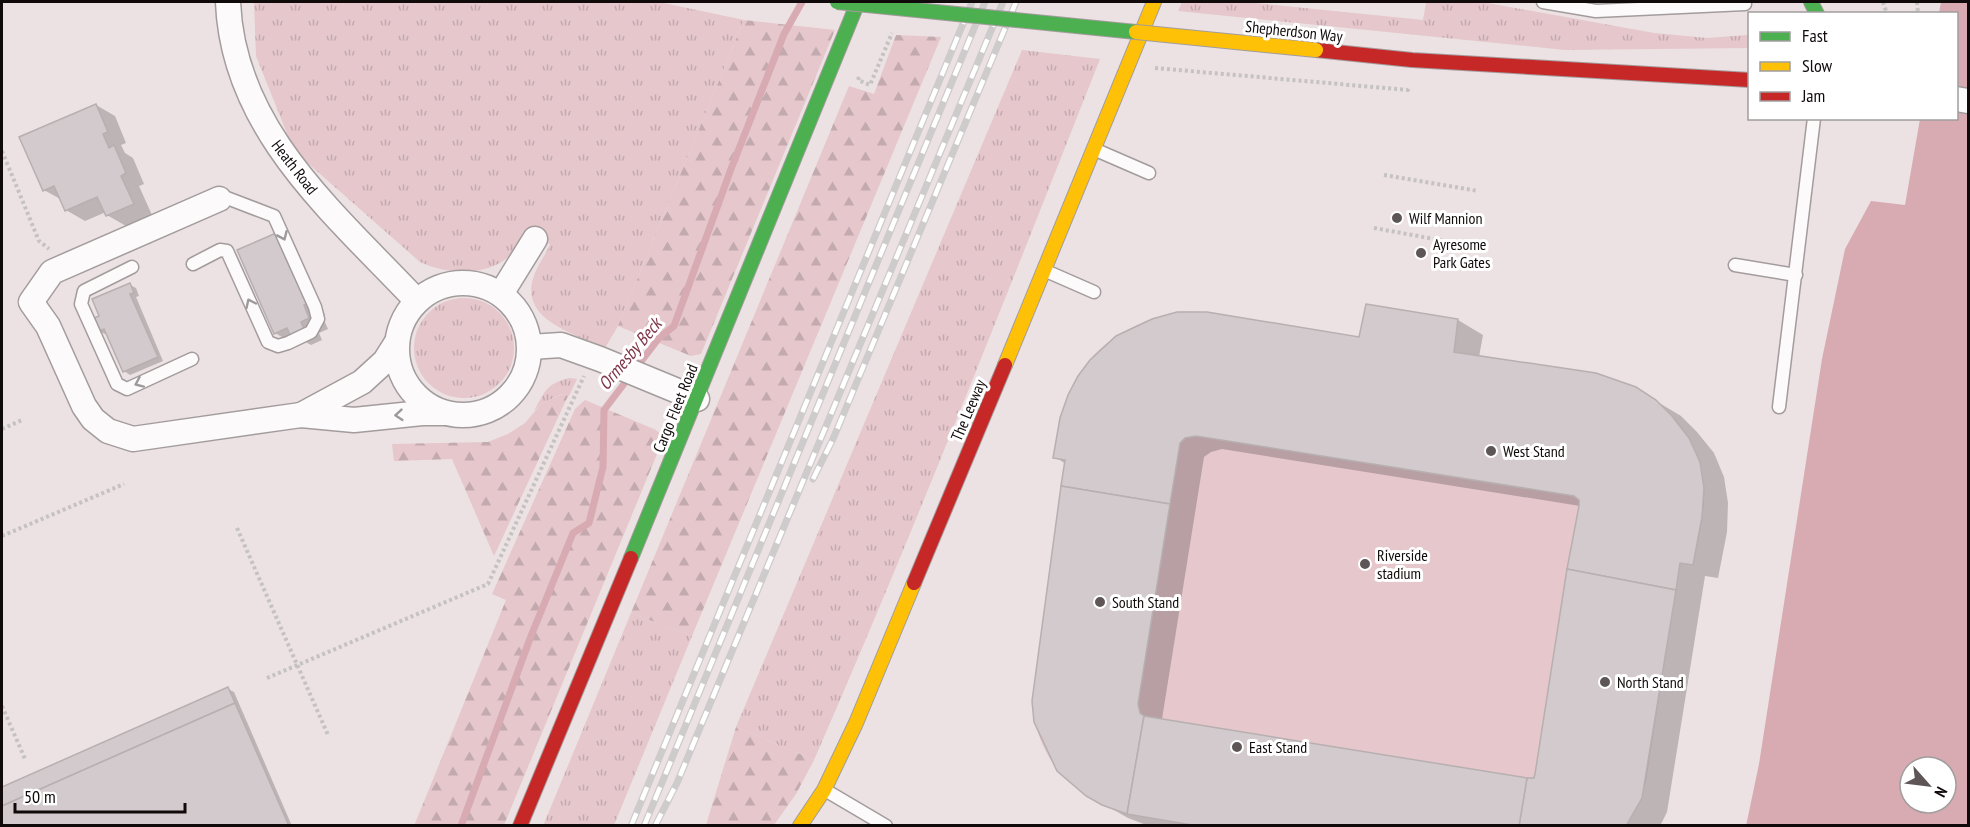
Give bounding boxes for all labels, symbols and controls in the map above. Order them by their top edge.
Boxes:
legend [1748,12,1958,120]
street label: Shepherdson Way [1244,16,1344,46]
text: Fast [1802,24,1828,47]
text: Slow [1802,54,1833,77]
text: Jam [1801,84,1825,107]
street label: Heath Road [268,136,323,198]
place label: Wilf Mannion [1409,208,1483,228]
marker: Wilf Mannion [1390,211,1404,225]
one-way arrow [275,229,287,240]
place label: Ayresome Park Gates [1433,234,1490,272]
marker: Ayresome Park Gates [1414,246,1428,260]
one-way arrow [245,298,257,309]
water label: Ormesby Beck [593,311,668,394]
street label: Cargo Fleet Road [648,361,702,455]
one-way arrow [134,376,145,388]
street label: The Leeway [946,376,990,444]
one-way arrow [394,409,403,422]
place label: West Stand [1503,441,1565,461]
marker: West Stand [1484,444,1498,458]
place label: Riverside stadium [1377,545,1428,583]
marker: Riverside stadium [1358,557,1372,571]
place label: South Stand [1112,592,1179,612]
marker: South Stand [1093,595,1107,609]
place label: North Stand [1617,672,1684,692]
marker: North Stand [1598,675,1612,689]
place label: East Stand [1249,737,1307,757]
marker: East Stand [1230,740,1244,754]
north arrow [1898,755,1958,815]
scale bar [15,776,184,814]
text: N [1930,784,1952,801]
text: 50 m [24,785,56,808]

